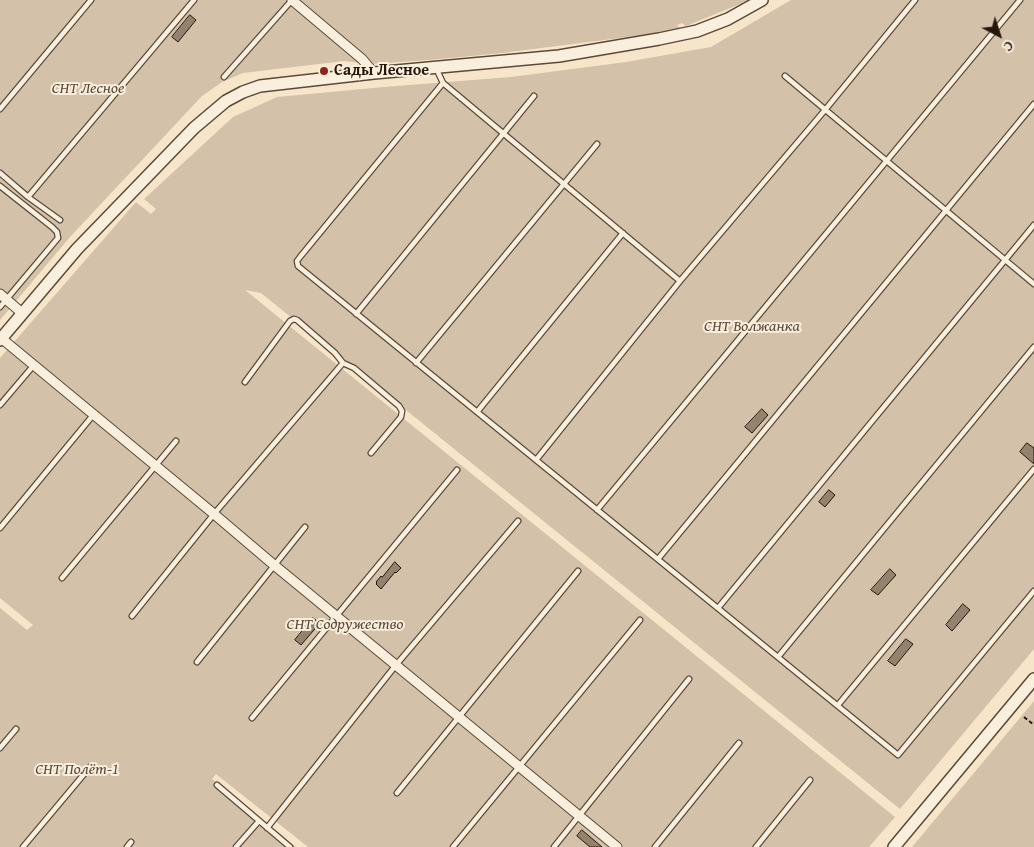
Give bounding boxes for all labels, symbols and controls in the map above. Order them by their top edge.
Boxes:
north arrow [974,10,1024,60]
text: С [999,36,1018,57]
place label: Сады Лесное [334,61,429,81]
marker: Сады Лесное [318,65,330,77]
park label: СНТ Лесное [52,79,124,99]
park label: СНТ Волжанка [704,317,800,337]
park label: СНТ Содружество [287,615,403,635]
park label: СНТ Полёт-1 [35,760,119,780]

